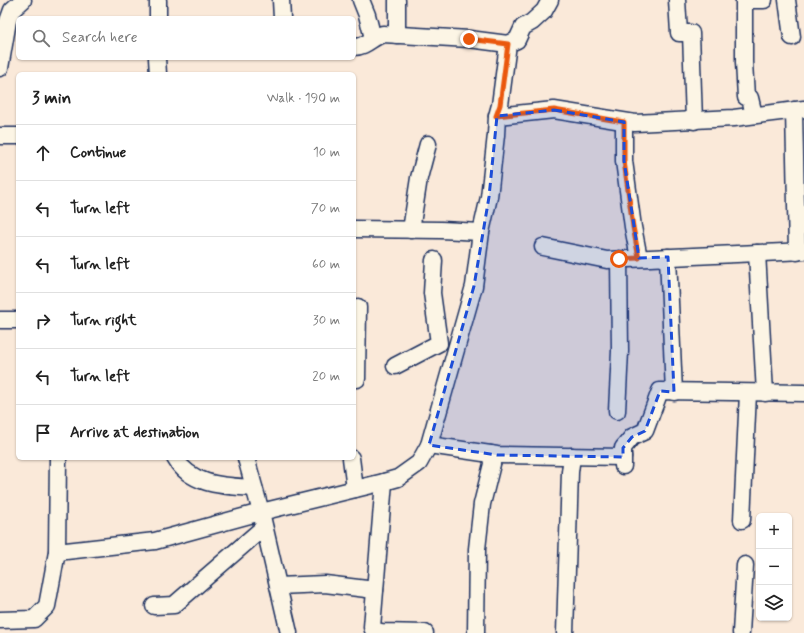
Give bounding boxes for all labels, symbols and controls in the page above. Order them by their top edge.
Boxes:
search box [16,16,356,60]
icon: search [30,27,52,49]
text: Search here [62,28,138,48]
route end [460,30,478,48]
text: 3 min [32,87,71,109]
text: Walk · 190 m [267,90,340,107]
icon: ahead [32,142,54,164]
text: Continue [70,143,126,163]
text: 10 m [313,144,340,161]
icon: left [32,198,54,220]
text: Turn left [70,199,130,219]
text: 70 m [311,200,340,217]
route start [610,250,628,268]
icon: left [32,254,54,276]
text: Turn left [70,255,130,275]
text: 60 m [312,256,340,273]
icon: right [32,310,54,332]
text: Turn right [70,311,137,331]
text: 30 m [313,312,340,329]
icon: left [32,366,54,388]
text: Turn left [70,367,130,387]
text: 20 m [312,368,340,385]
icon: arrive [32,422,54,444]
text: Arrive at destination [70,423,199,443]
map controls [756,513,792,621]
button: + [756,513,792,549]
button: − [756,549,792,585]
button: layers [756,585,792,621]

